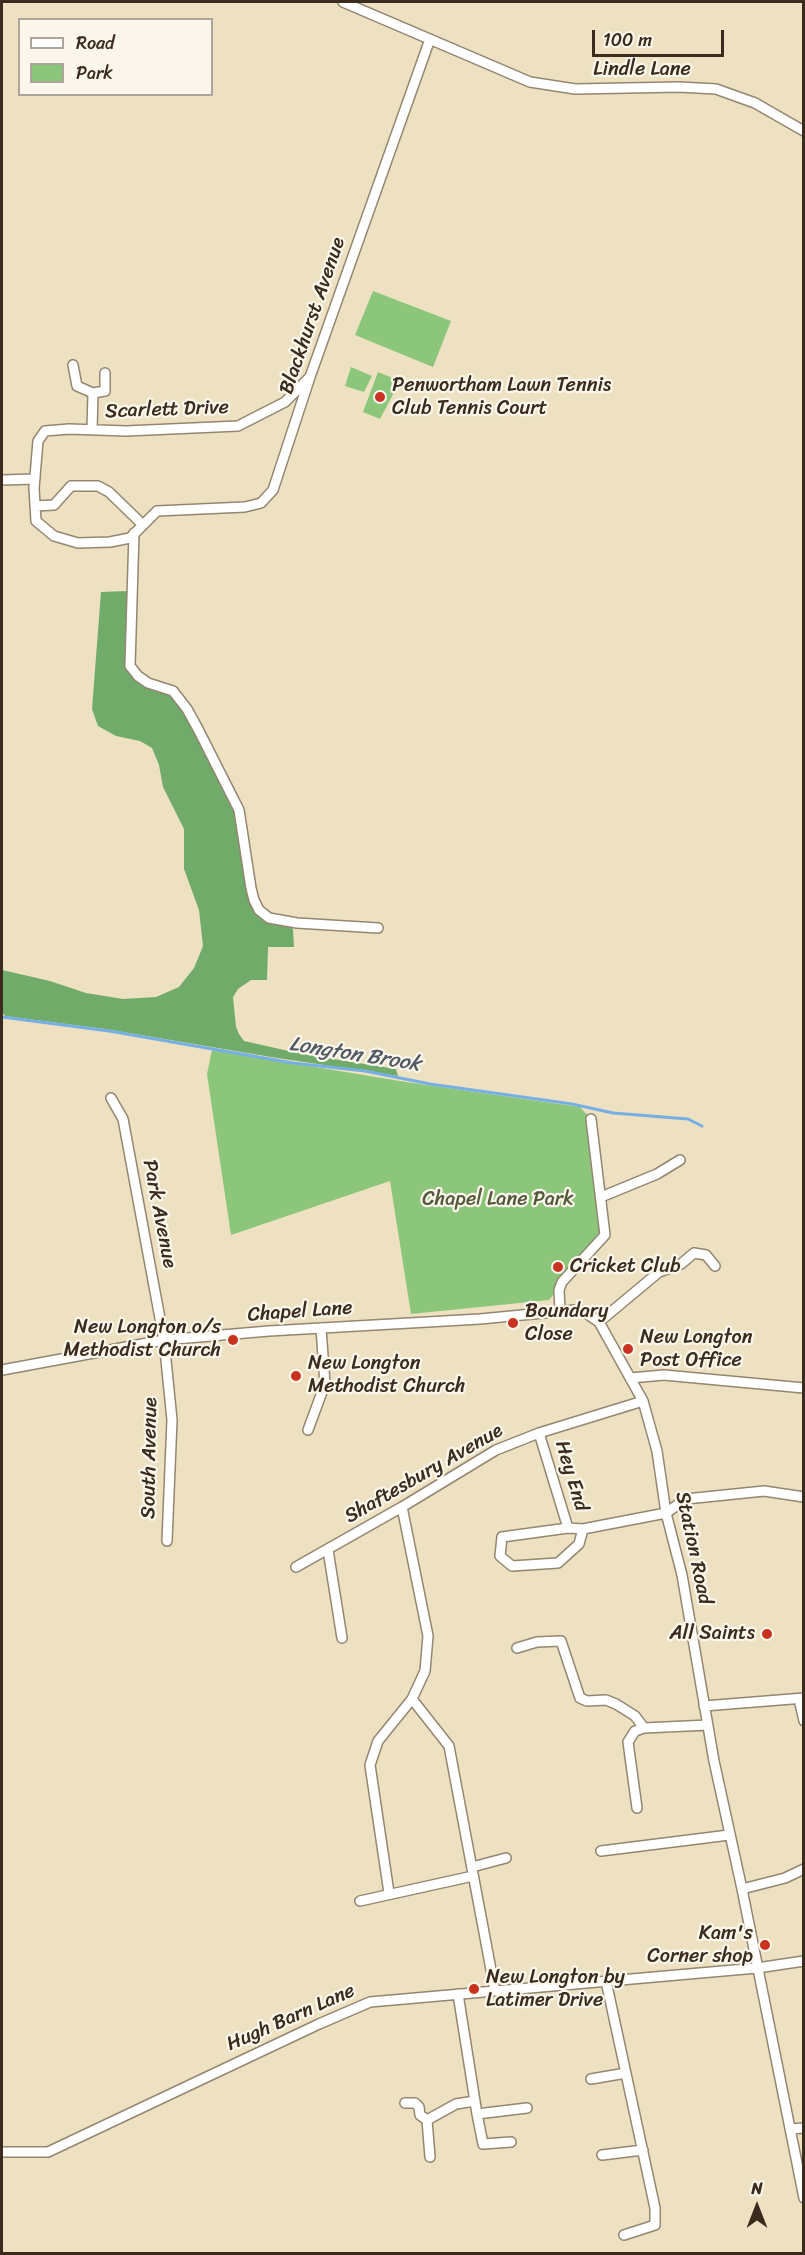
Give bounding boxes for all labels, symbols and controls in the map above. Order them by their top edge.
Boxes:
legend [18,18,213,96]
scale bar [595,18,727,56]
text: 100 m [603,24,652,56]
text: Road [76,27,115,59]
text: Park [76,57,113,89]
street label: Lindle Lane [593,58,691,82]
street label: Blackhurst Avenue [275,234,351,398]
place label: Penwortham Lawn Tennis Club Tennis Court [392,374,611,421]
marker: Penwortham Lawn Tennis Club Tennis Court [373,390,387,404]
street label: Scarlett Drive [105,396,229,424]
water label: Longton Brook [288,1032,422,1078]
street label: Park Avenue [137,1158,181,1270]
park label: Chapel Lane Park [422,1188,574,1212]
place label: Cricket Club [570,1255,681,1279]
marker: Cricket Club [551,1260,565,1274]
street label: Chapel Lane [247,1296,353,1328]
place label: Boundary Close [525,1300,608,1347]
place label: New Longton o/s Methodist Church [63,1316,221,1363]
marker: Boundary Close [506,1316,520,1330]
place label: New Longton Post Office [640,1326,752,1373]
marker: New Longton o/s Methodist Church [226,1333,240,1347]
marker: New Longton Post Office [621,1342,635,1356]
place label: New Longton Methodist Church [308,1352,466,1399]
marker: New Longton Methodist Church [289,1369,303,1383]
street label: South Avenue [137,1397,163,1519]
street label: Shaftesbury Avenue [341,1419,507,1529]
street label: Hey End [549,1438,593,1514]
street label: Station Road [669,1490,717,1606]
place label: All Saints [669,1622,755,1646]
marker: All Saints [760,1627,774,1641]
place label: Kam's Corner shop [647,1922,753,1969]
marker: Kam's Corner shop [758,1938,772,1952]
place label: New Longton by Latimer Drive [486,1966,625,2013]
street label: Hugh Barn Lane [223,1979,359,2057]
marker: New Longton by Latimer Drive [467,1982,481,1996]
text: N [751,2174,763,2203]
north arrow [727,2177,787,2237]

